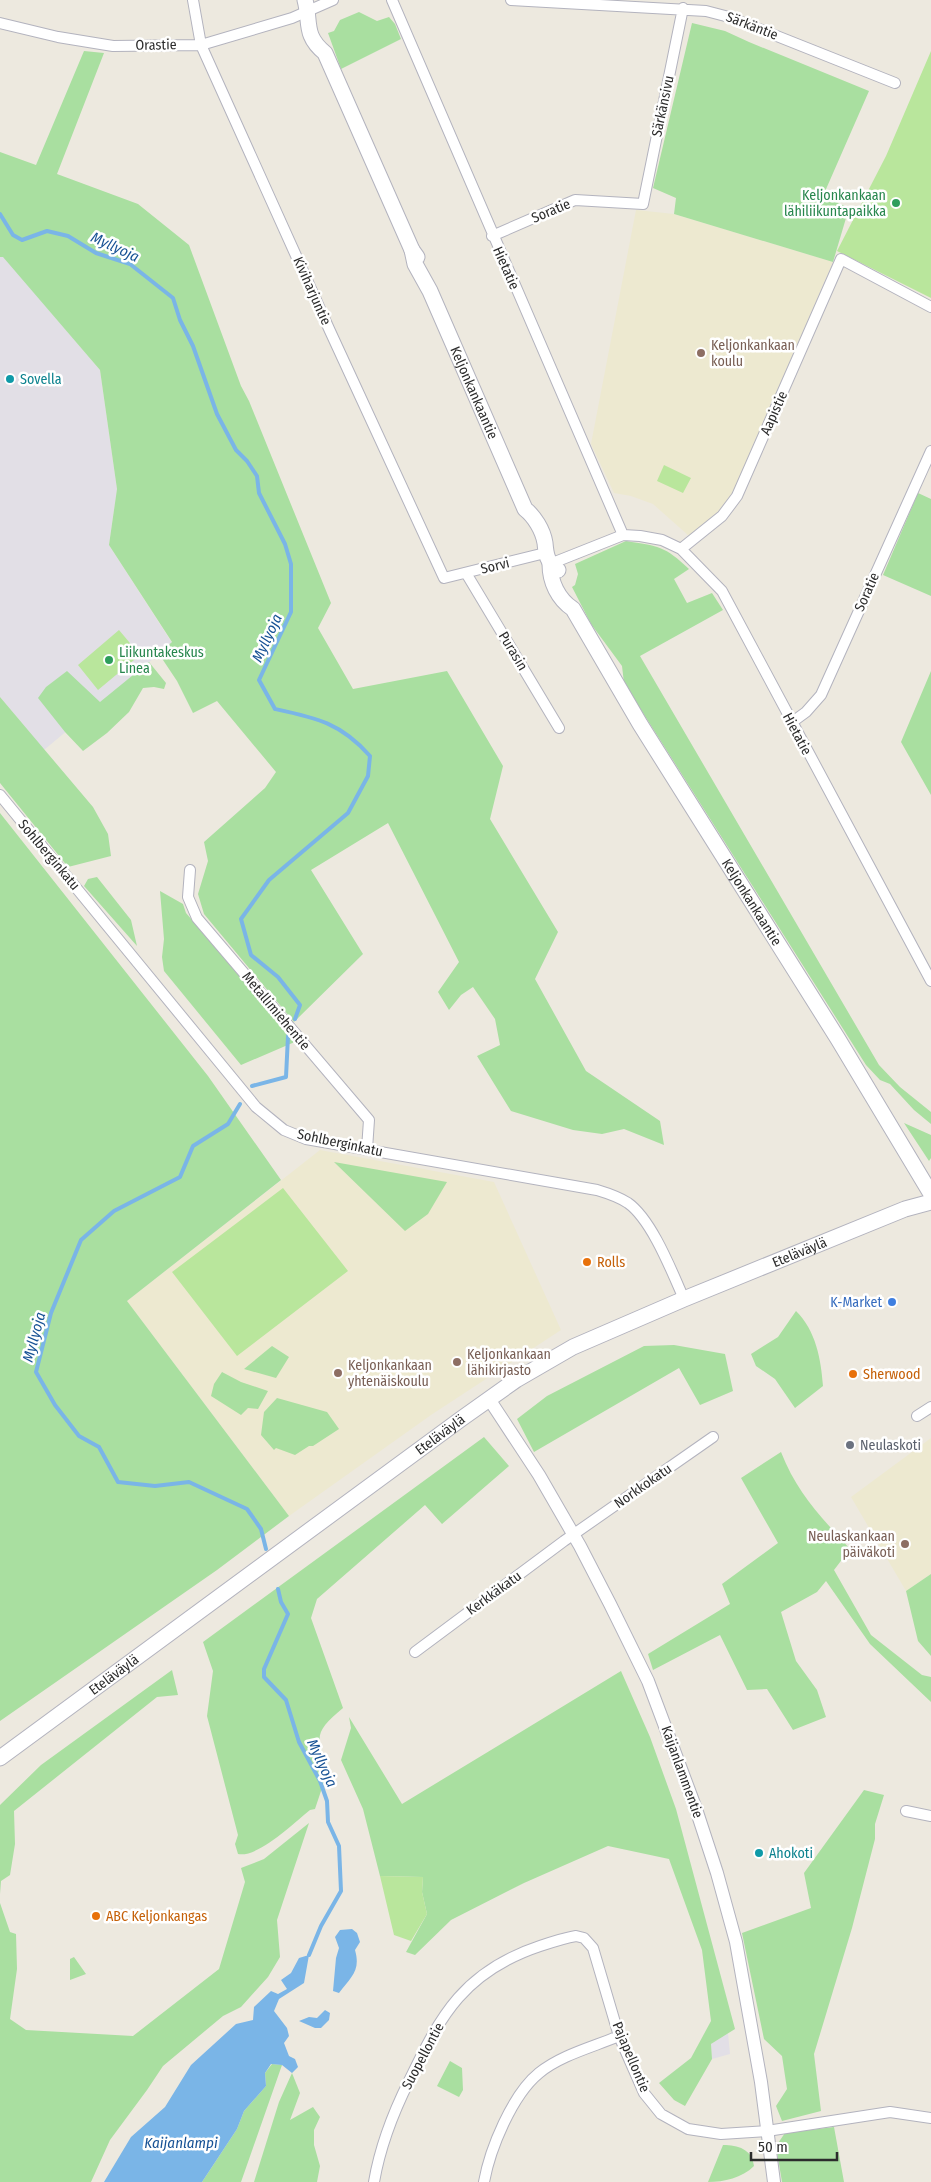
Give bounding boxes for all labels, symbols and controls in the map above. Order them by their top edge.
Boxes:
street label: Särkäntie [724,8,780,44]
street label: Orastie [135,36,177,54]
street label: Särkänsivu [648,74,678,138]
place label: Keljonkankaan lähiliikuntapaikka [784,187,886,220]
street label: Soratie [529,195,573,227]
marker: Keljonkankaan lähiliikuntapaikka [890,197,902,209]
water label: Myllyoja [88,228,142,266]
street label: Hietatie [489,244,523,292]
street label: Kiviharjuntie [289,254,335,328]
place label: Keljonkankaan koulu [711,337,795,370]
street label: Keljonkankaantie [447,344,502,441]
marker: Keljonkankaan koulu [695,347,707,359]
place label: Sovella [20,371,62,388]
marker: Sovella [4,373,16,385]
street label: Aapistie [757,388,791,438]
street label: Sorvi [479,554,511,578]
street label: Soratie [851,570,883,614]
water label: Myllyoja [248,611,286,665]
street label: Purasin [495,628,531,674]
place label: Liikuntakeskus Linea [119,644,204,677]
marker: Liikuntakeskus Linea [103,654,115,666]
street label: Hietatie [779,710,815,758]
street label: Sohlberginkatu [15,816,83,894]
street label: Keljonkankaantie [718,856,786,949]
street label: Metallimiehentie [238,968,314,1054]
street label: Sohlberginkatu [296,1126,384,1160]
street label: Eteläväylä [770,1233,829,1271]
place label: Rolls [597,1254,625,1271]
marker: Rolls [581,1256,593,1268]
place label: K-Market [830,1294,882,1311]
marker: K-Market [886,1296,898,1308]
water label: Myllyoja [19,1310,49,1364]
place label: Keljonkankaan lähikirjasto [467,1346,551,1379]
marker: Keljonkankaan lähikirjasto [451,1356,463,1368]
place label: Keljonkankaan yhtenäiskoulu [348,1357,432,1390]
place label: Sherwood [863,1366,921,1383]
marker: Keljonkankaan yhtenäiskoulu [332,1367,344,1379]
marker: Sherwood [847,1368,859,1380]
street label: Eteläväylä [412,1411,468,1458]
place label: Neulaskoti [860,1437,921,1454]
marker: Neulaskoti [844,1439,856,1451]
street label: Norkkokatu [611,1460,675,1512]
place label: Neulaskankaan päiväkoti [808,1528,895,1561]
marker: Neulaskankaan päiväkoti [899,1538,911,1550]
street label: Kerkkäkatu [463,1567,525,1619]
street label: Eteläväylä [85,1651,142,1698]
street label: Kaijanlammentie [657,1724,707,1820]
water label: Myllyoja [303,1736,341,1790]
place label: Ahokoti [769,1845,813,1862]
marker: Ahokoti [753,1847,765,1859]
place label: ABC Keljonkangas [106,1908,207,1925]
marker: ABC Keljonkangas [90,1910,102,1922]
street label: Pajapellontie [608,2019,654,2095]
street label: Suopellontie [398,2020,448,2092]
scale bar [751,2130,837,2162]
water label: Kaijanlampi [144,2134,218,2152]
text: 50 m [758,2138,788,2156]

